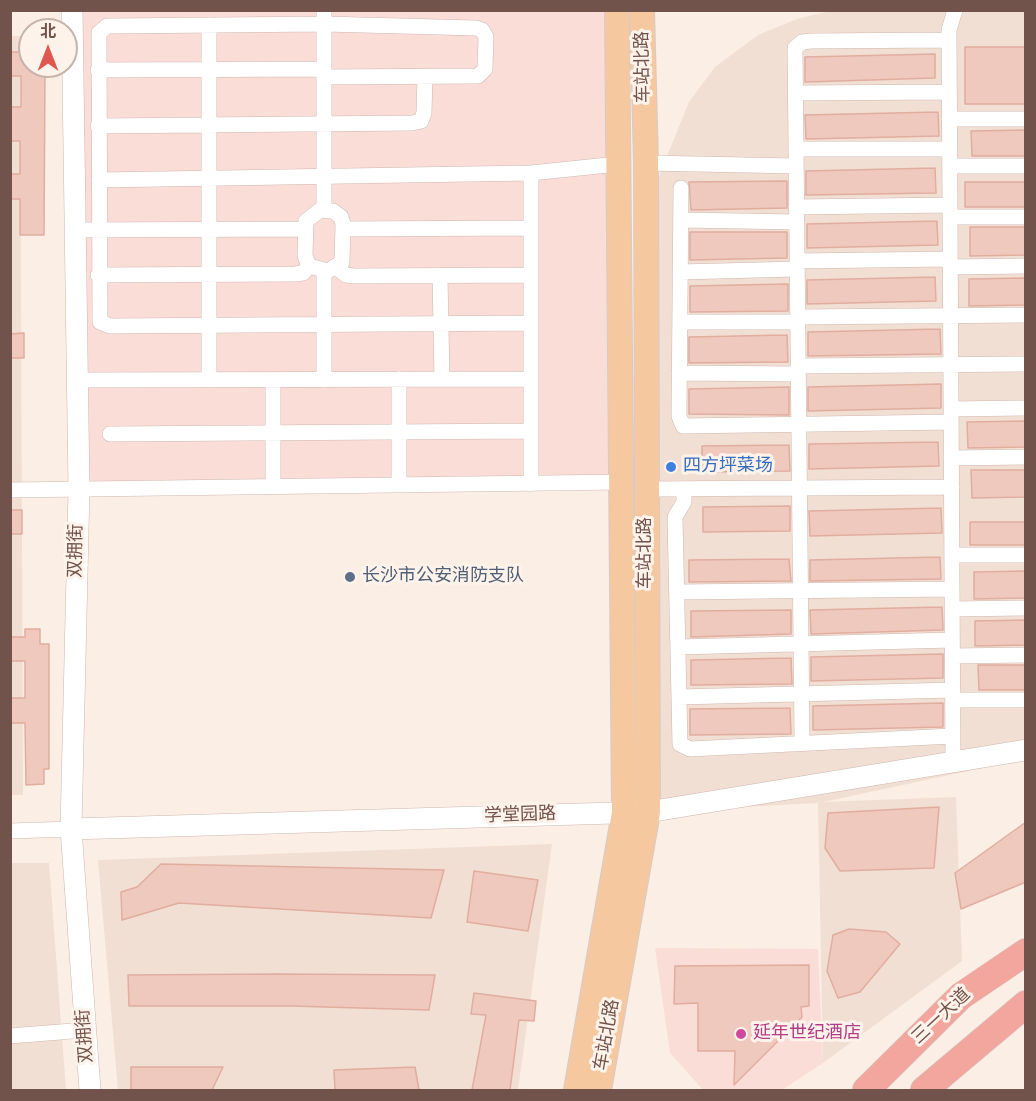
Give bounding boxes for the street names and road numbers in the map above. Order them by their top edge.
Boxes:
street label: 车站北路 [633,31,655,103]
street label: 车站北路 [635,517,657,589]
street label: 双拥街 [66,524,88,578]
street label: 学堂园路 [484,804,556,828]
street label: 三一大道 [908,985,976,1049]
street label: 车站北路 [591,998,625,1072]
street label: 双拥街 [73,1008,99,1064]

